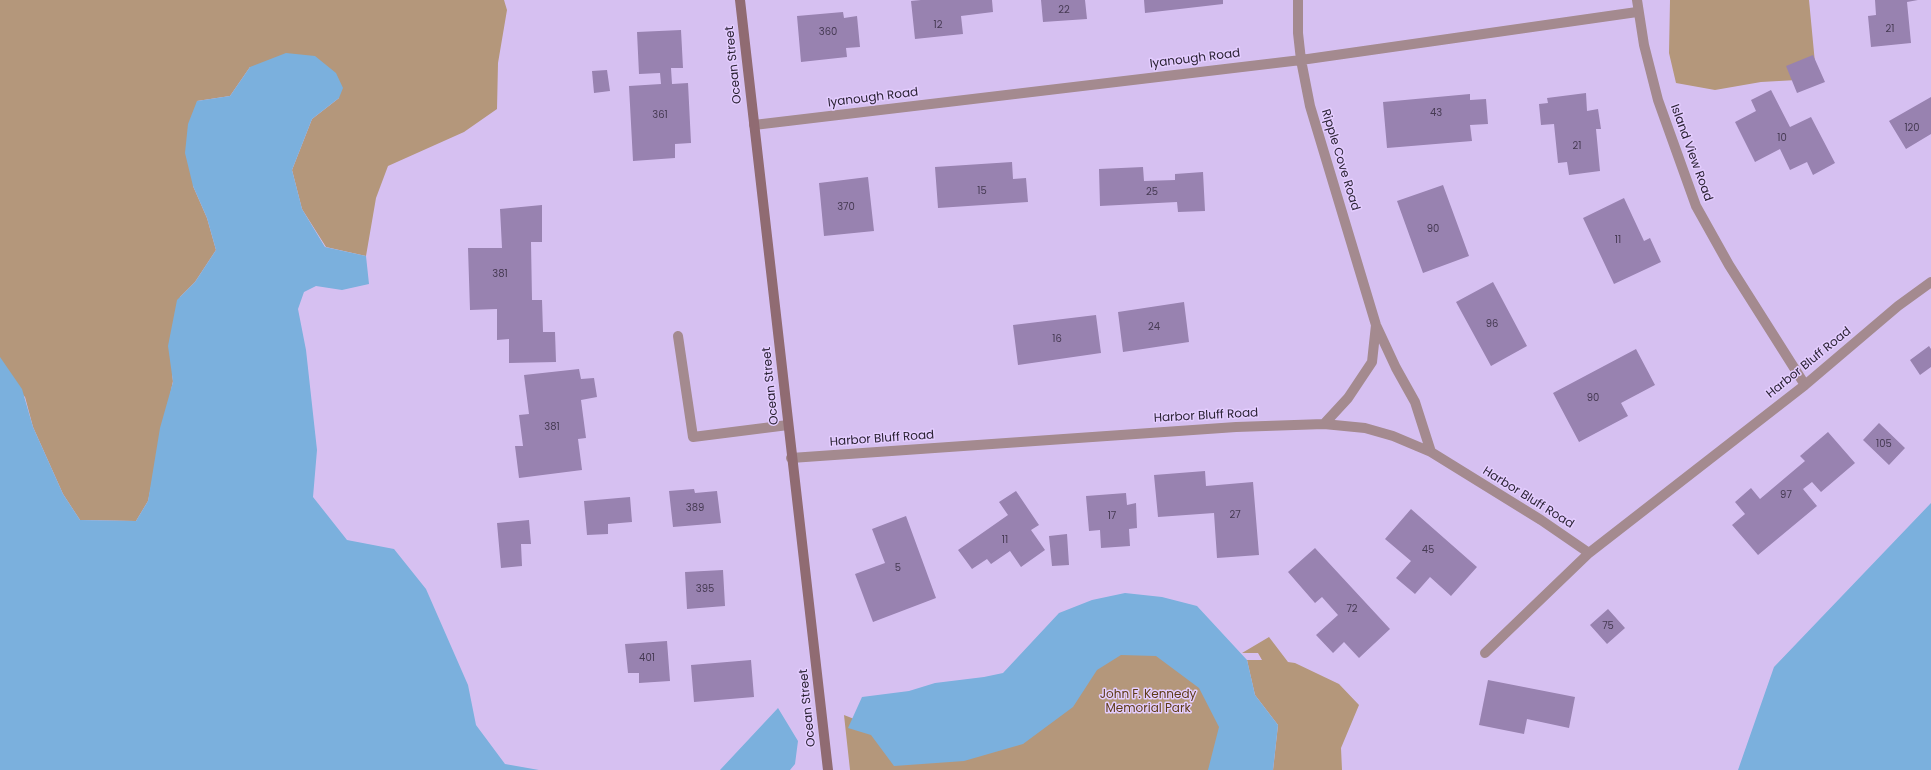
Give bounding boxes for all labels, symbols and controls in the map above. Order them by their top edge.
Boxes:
house number: 22 [1058,4,1070,16]
house number: 12 [934,19,942,31]
house number: 21 [1886,23,1894,35]
street label: Ocean Street [723,25,745,105]
house number: 360 [819,26,837,38]
street label: Iyanough Road [1149,46,1241,72]
street label: Iyanough Road [827,85,919,111]
street label: Island View Road [1667,103,1715,203]
street label: Ripple Cove Road [1318,107,1362,213]
house number: 43 [1430,107,1442,119]
house number: 361 [652,109,668,121]
house number: 120 [1904,122,1920,134]
house number: 10 [1777,132,1787,144]
house number: 21 [1573,140,1581,152]
house number: 15 [977,185,987,197]
house number: 25 [1146,186,1158,198]
house number: 370 [837,201,855,213]
house number: 90 [1427,223,1439,235]
house number: 11 [1615,234,1621,246]
house number: 381 [492,268,508,280]
house number: 96 [1486,318,1498,330]
house number: 24 [1148,321,1160,333]
street label: Harbor Bluff Road [1764,324,1854,402]
house number: 16 [1052,333,1062,345]
street label: Ocean Street [760,346,782,426]
house number: 90 [1587,392,1599,404]
street label: Harbor Bluff Road [1153,406,1259,426]
house number: 381 [544,421,560,433]
street label: Harbor Bluff Road [829,428,935,450]
house number: 105 [1876,438,1892,450]
street label: Harbor Bluff Road [1480,464,1576,532]
house number: 97 [1780,489,1792,501]
house number: 389 [686,502,704,514]
house number: 27 [1229,509,1241,521]
house number: 17 [1108,510,1116,522]
house number: 11 [1002,534,1008,546]
house number: 45 [1422,544,1434,556]
house number: 5 [895,562,901,574]
house number: 395 [696,583,714,595]
house number: 72 [1346,603,1358,615]
house number: 75 [1602,620,1614,632]
house number: 401 [639,652,655,664]
street label: Ocean Street [797,668,819,748]
park label: John F. Kennedy Memorial Park [1100,688,1196,716]

